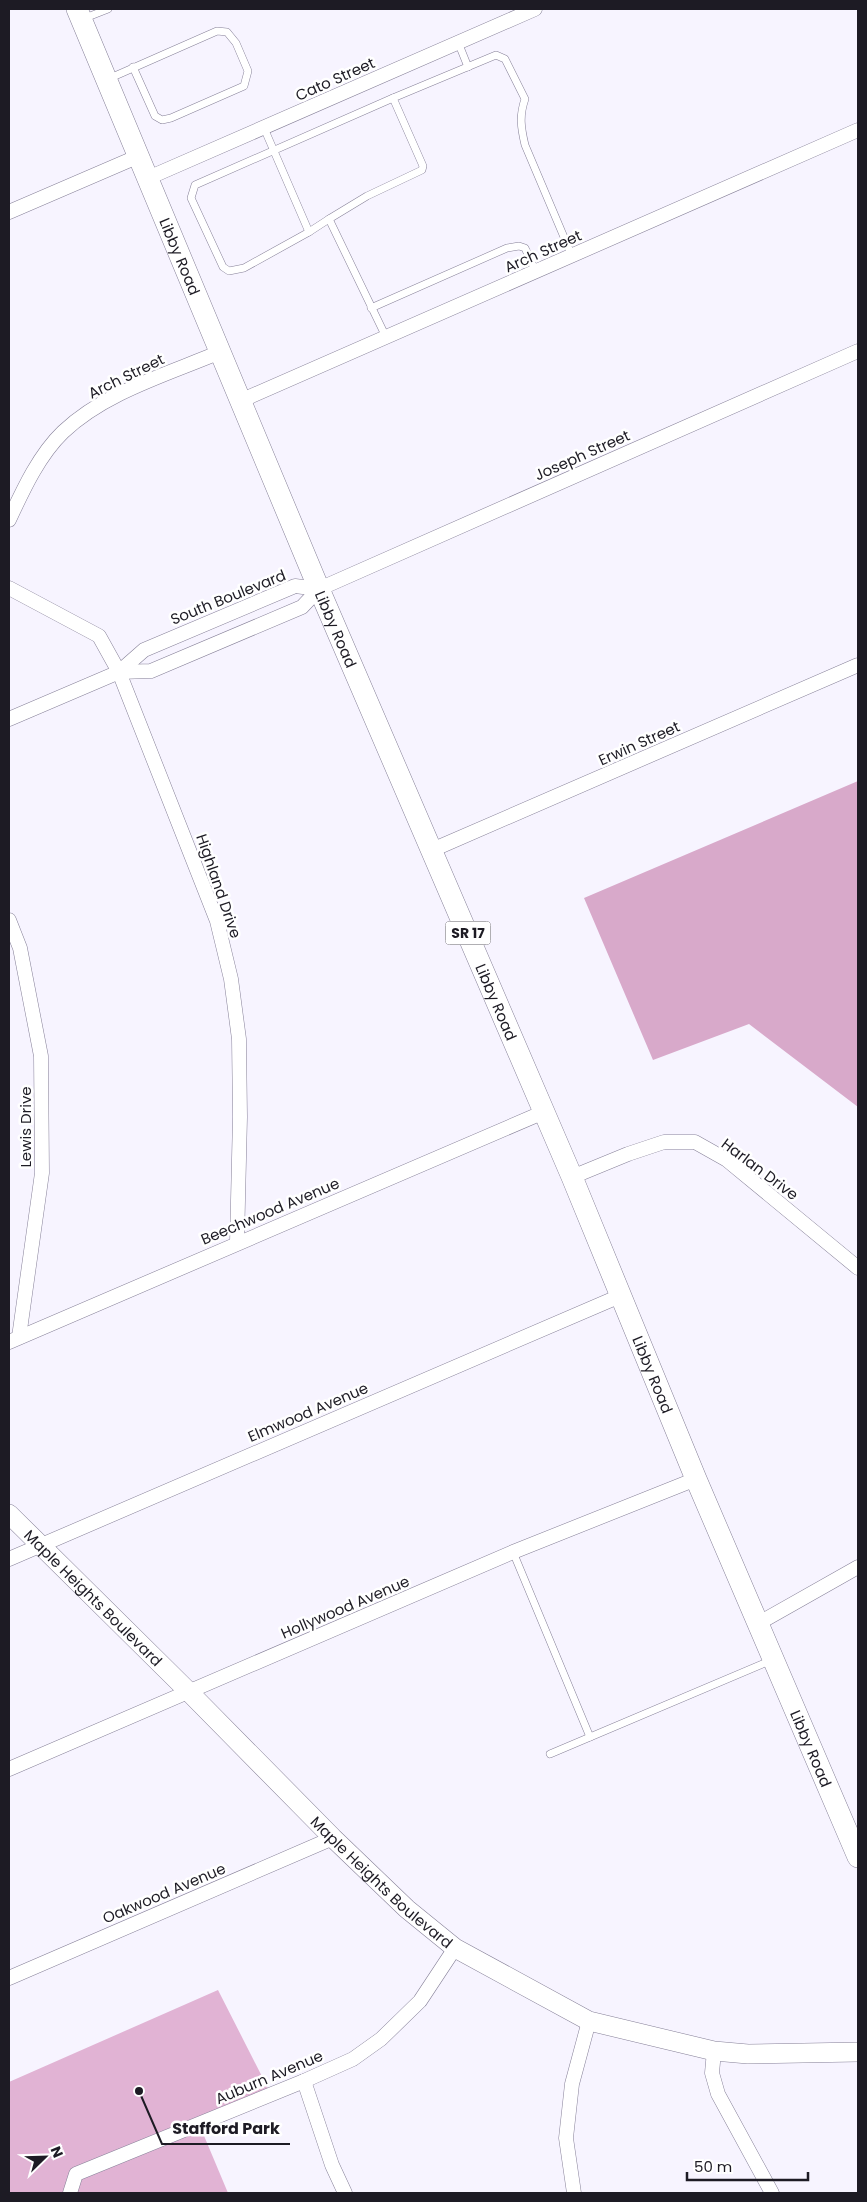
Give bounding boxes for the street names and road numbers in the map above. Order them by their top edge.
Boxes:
street label: Cato Street [292,52,378,106]
street label: Libby Road [155,214,206,298]
street label: Arch Street [501,225,585,277]
street label: Arch Street [84,349,168,403]
street label: Joseph Street [531,425,633,485]
street label: South Boulevard [167,564,289,630]
street label: Libby Road [310,587,362,671]
street label: Erwin Street [595,716,683,770]
street label: Highland Drive [191,831,247,941]
road number: SR 17 [446,921,490,944]
street label: Libby Road [471,960,523,1044]
street label: Lewis Drive [15,1086,36,1168]
street label: Harlan Drive [717,1133,803,1205]
street label: Beechwood Avenue [198,1172,342,1250]
street label: Libby Road [628,1333,678,1416]
street label: Elmwood Avenue [245,1377,371,1447]
street label: Maple Heights Boulevard [20,1525,167,1671]
street label: Hollywood Avenue [277,1570,413,1644]
street label: Libby Road [786,1706,837,1790]
street label: Maple Heights Boulevard [306,1811,457,1953]
street label: Oakwood Avenue [99,1858,229,1928]
street label: Auburn Avenue [212,2045,326,2109]

